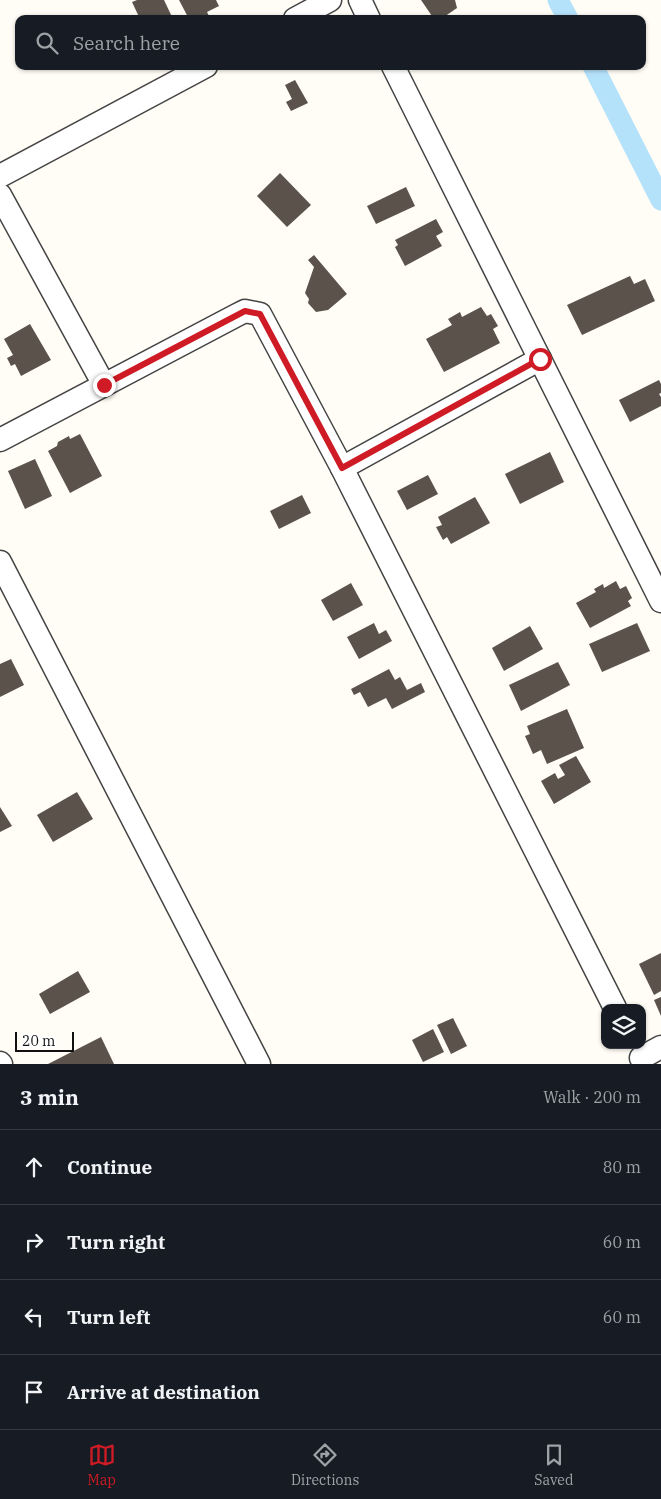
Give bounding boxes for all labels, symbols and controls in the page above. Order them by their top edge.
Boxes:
search box [15,15,646,70]
icon: search [33,29,61,57]
text: Search here [73,31,180,55]
route start [529,348,552,371]
route end [93,374,116,397]
map controls [601,1004,646,1049]
button: layers [601,1004,646,1049]
scale bar [15,1029,74,1052]
text: 20 m [22,1032,55,1050]
text: 3 min [20,1083,79,1111]
text: Walk · 200 m [543,1087,641,1107]
icon: ahead [20,1153,48,1181]
text: Continue [67,1155,152,1179]
text: 80 m [603,1157,641,1177]
icon: right [20,1228,48,1256]
text: Turn right [67,1230,165,1254]
text: 60 m [603,1232,641,1252]
icon: left [20,1303,48,1331]
text: Turn left [67,1305,150,1329]
text: 60 m [603,1307,641,1327]
icon: arrive [20,1378,48,1406]
text: Arrive at destination [67,1380,260,1404]
tab: Map [88,1441,116,1489]
tab: Directions [291,1441,359,1489]
tab: Saved [534,1441,573,1489]

